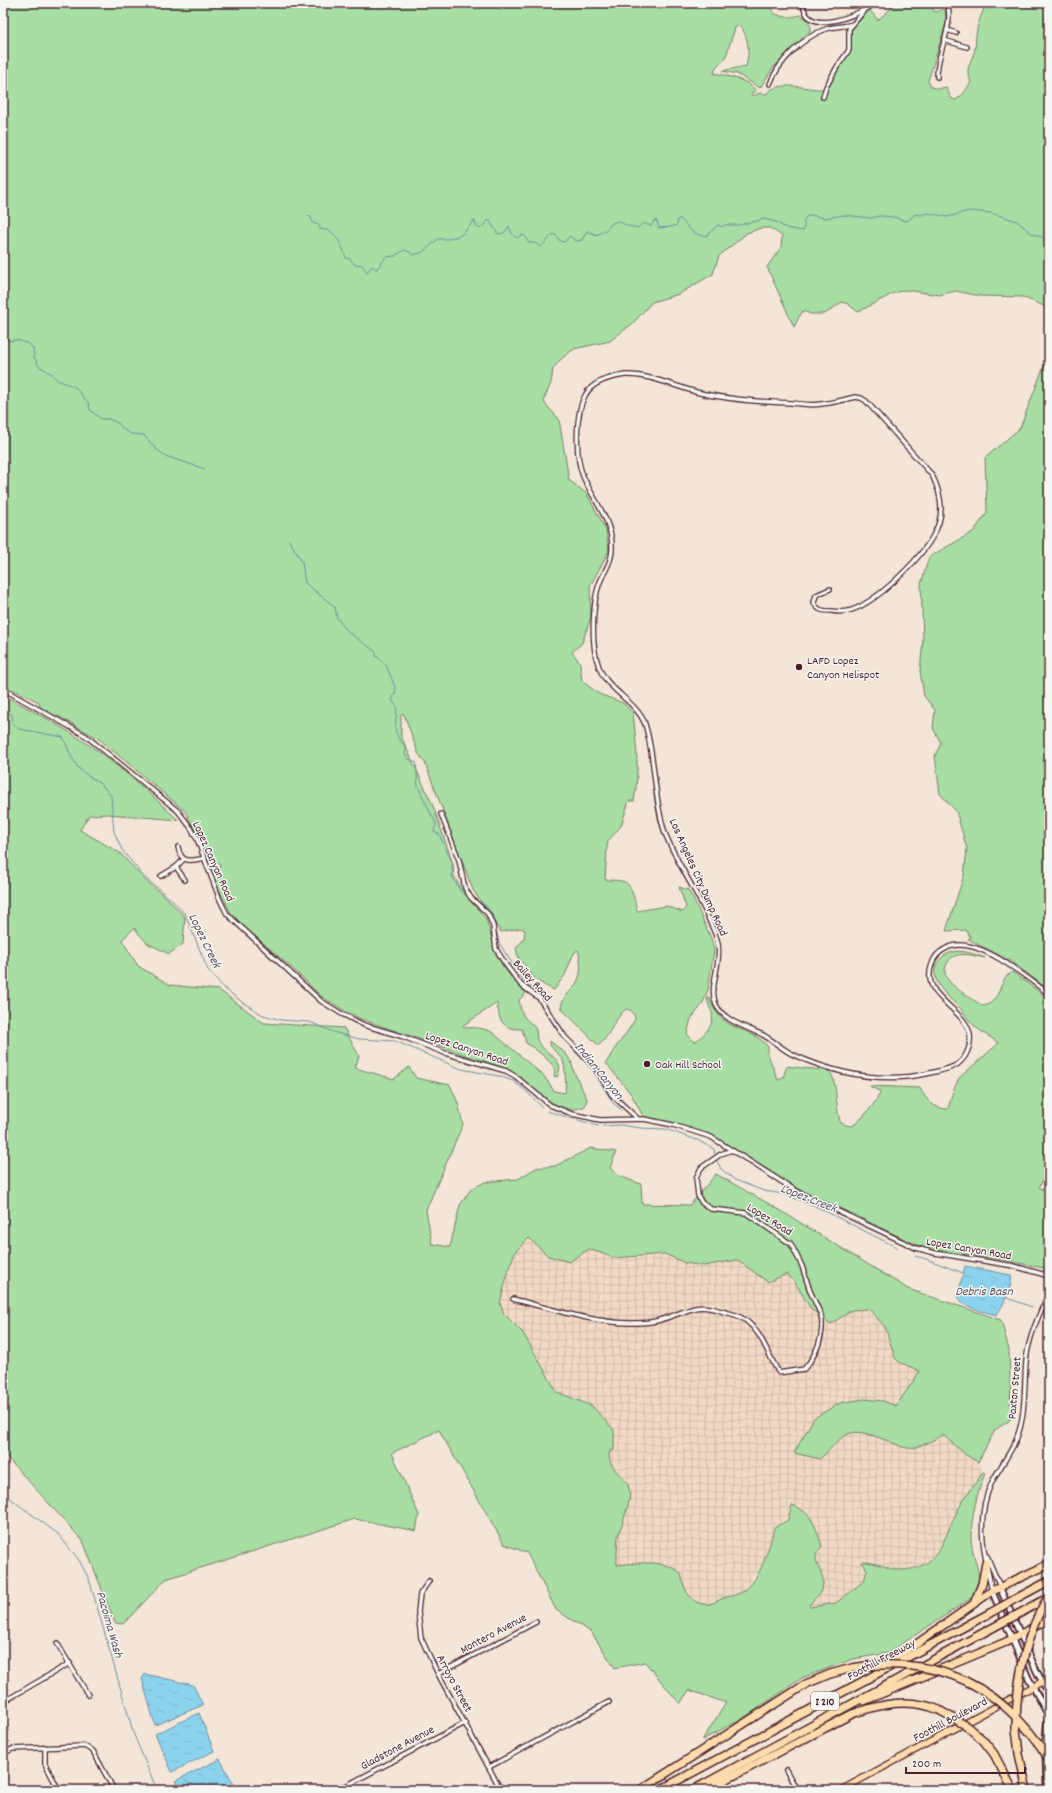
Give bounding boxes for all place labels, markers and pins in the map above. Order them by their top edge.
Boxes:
place label: LAFD Lopez Canyon Helispot [807,653,880,684]
marker: LAFD Lopez Canyon Helispot [794,662,804,672]
place label: Oak Hill School [655,1057,721,1074]
marker: Oak Hill School [642,1059,652,1069]

